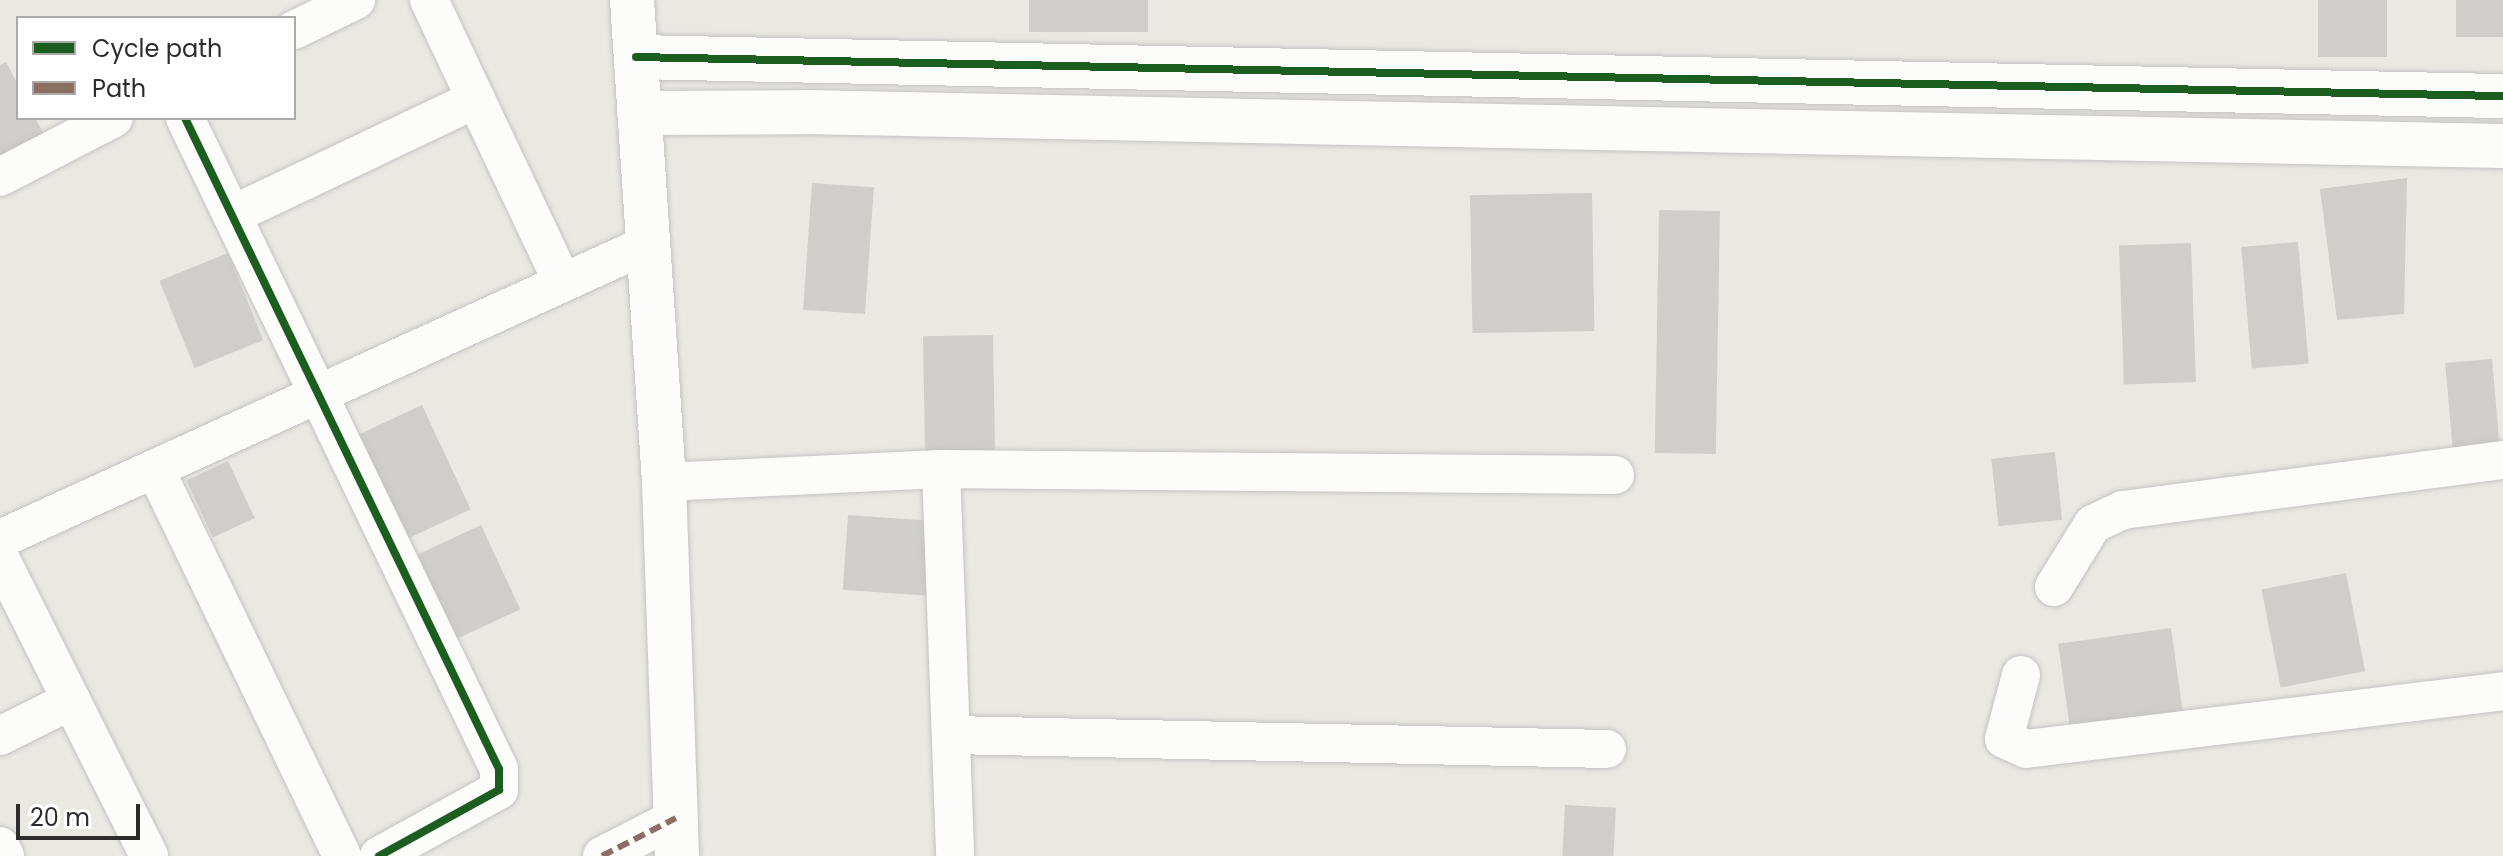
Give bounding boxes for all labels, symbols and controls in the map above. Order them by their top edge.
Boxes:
legend [16,16,296,120]
text: Cycle path [92,32,222,65]
text: Path [92,72,146,105]
scale bar [20,788,144,838]
text: 20 m [30,801,90,834]

